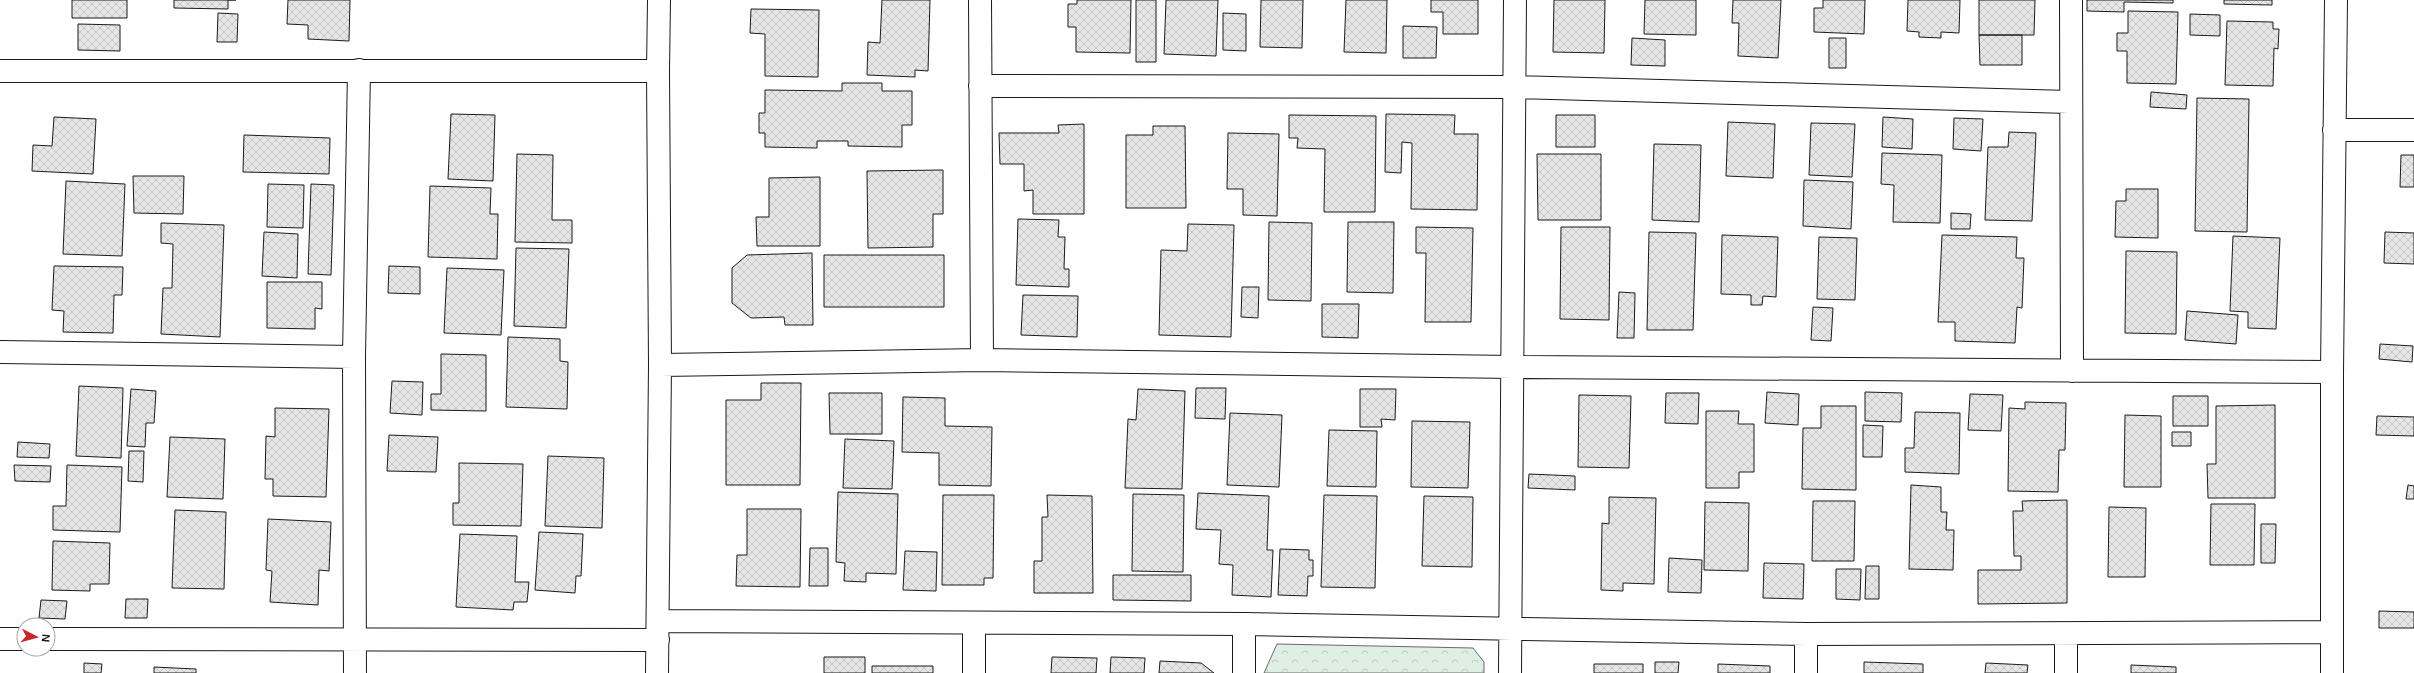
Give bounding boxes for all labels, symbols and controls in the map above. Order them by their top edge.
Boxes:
north arrow [16,617,56,657]
text: N [40,633,52,643]

